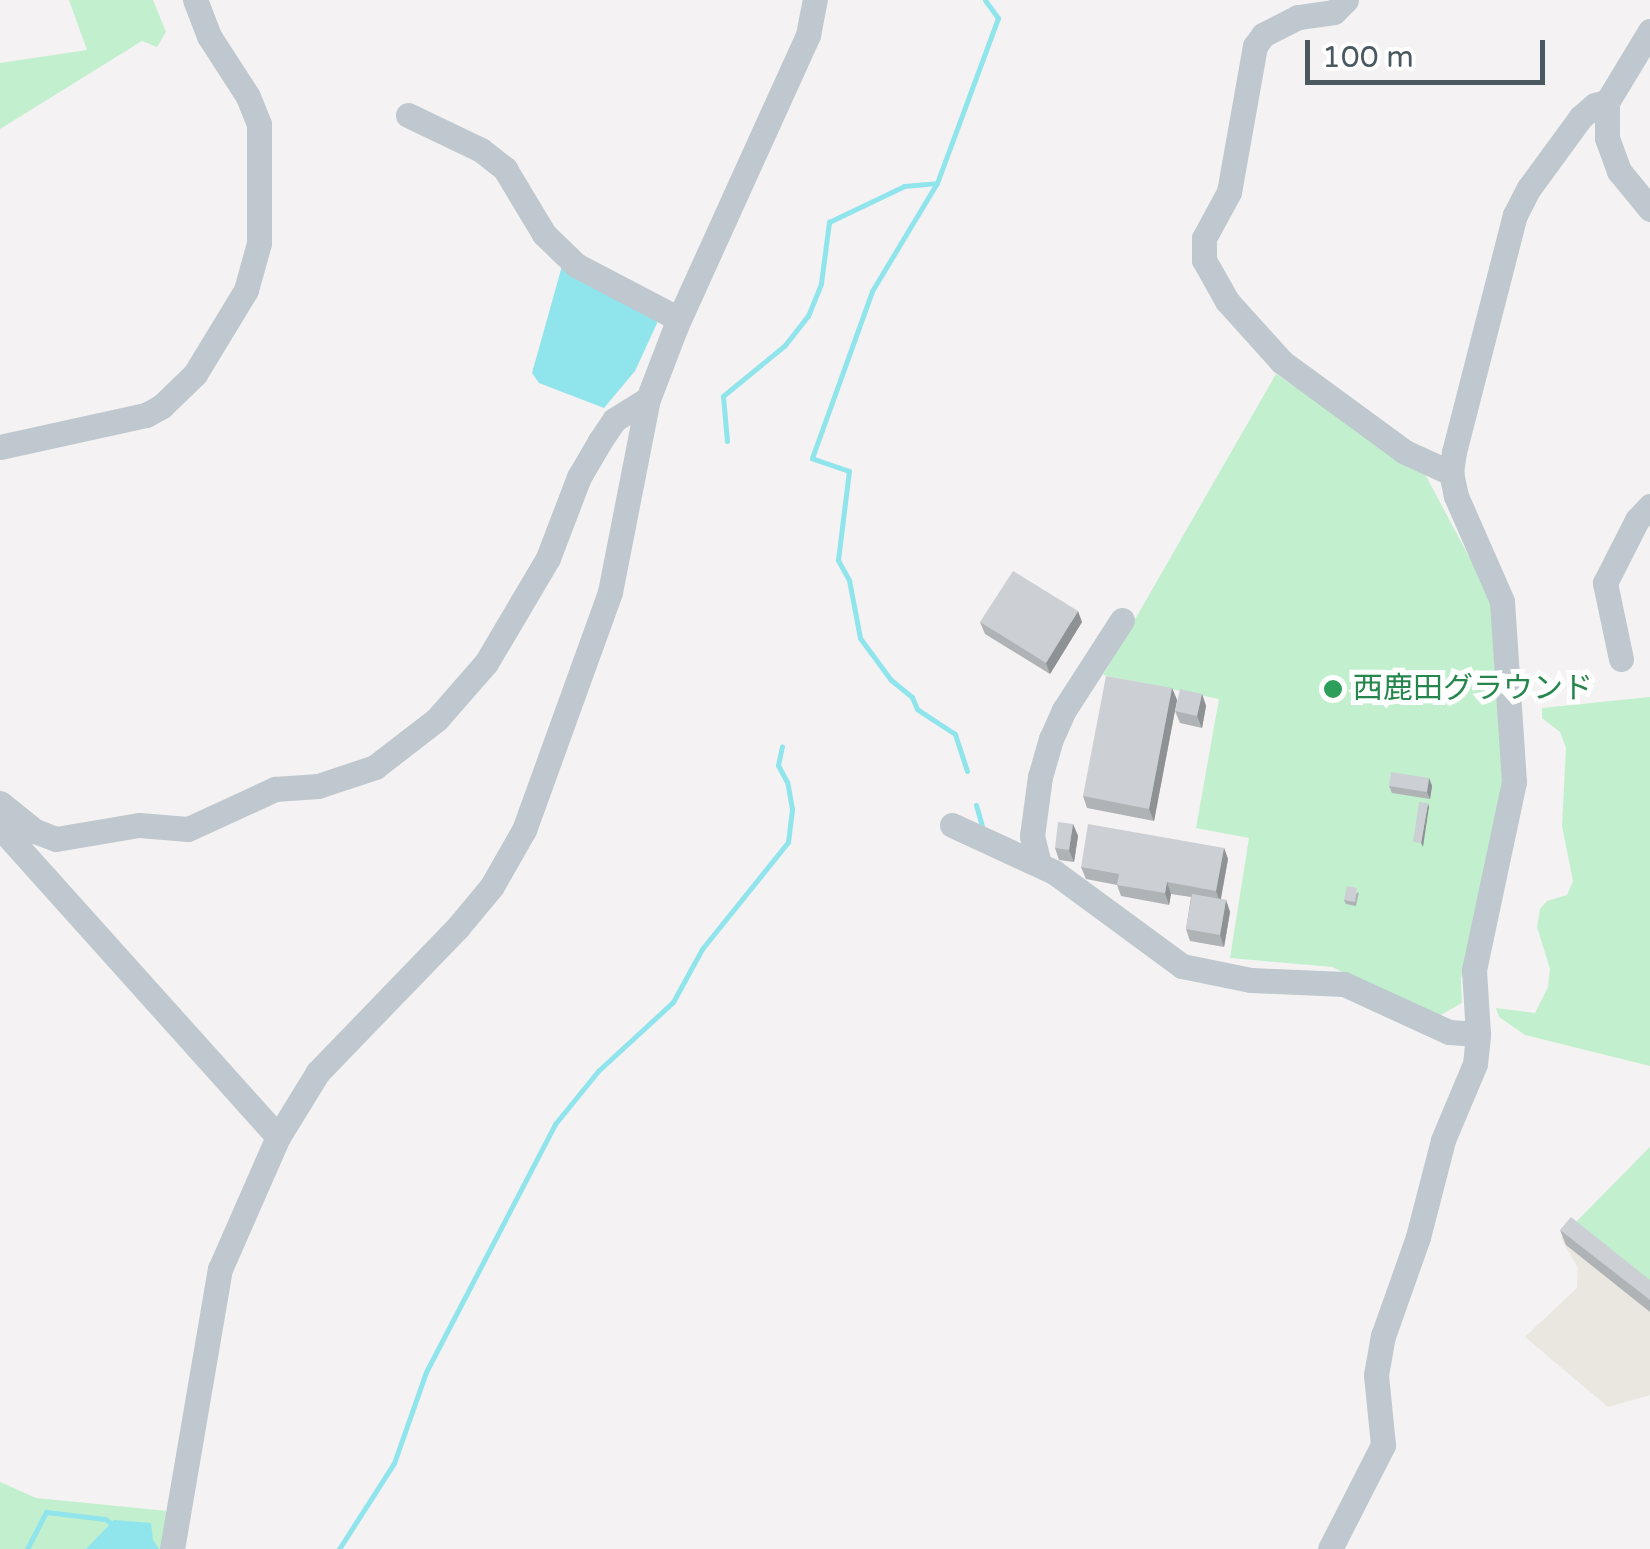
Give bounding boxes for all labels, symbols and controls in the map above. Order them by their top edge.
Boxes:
scale bar [1310,20,1550,82]
text: 100 m [1322,39,1414,76]
place label: 西鹿田グラウンド [1353,671,1593,707]
marker: 西鹿田グラウンド [1322,678,1344,700]

